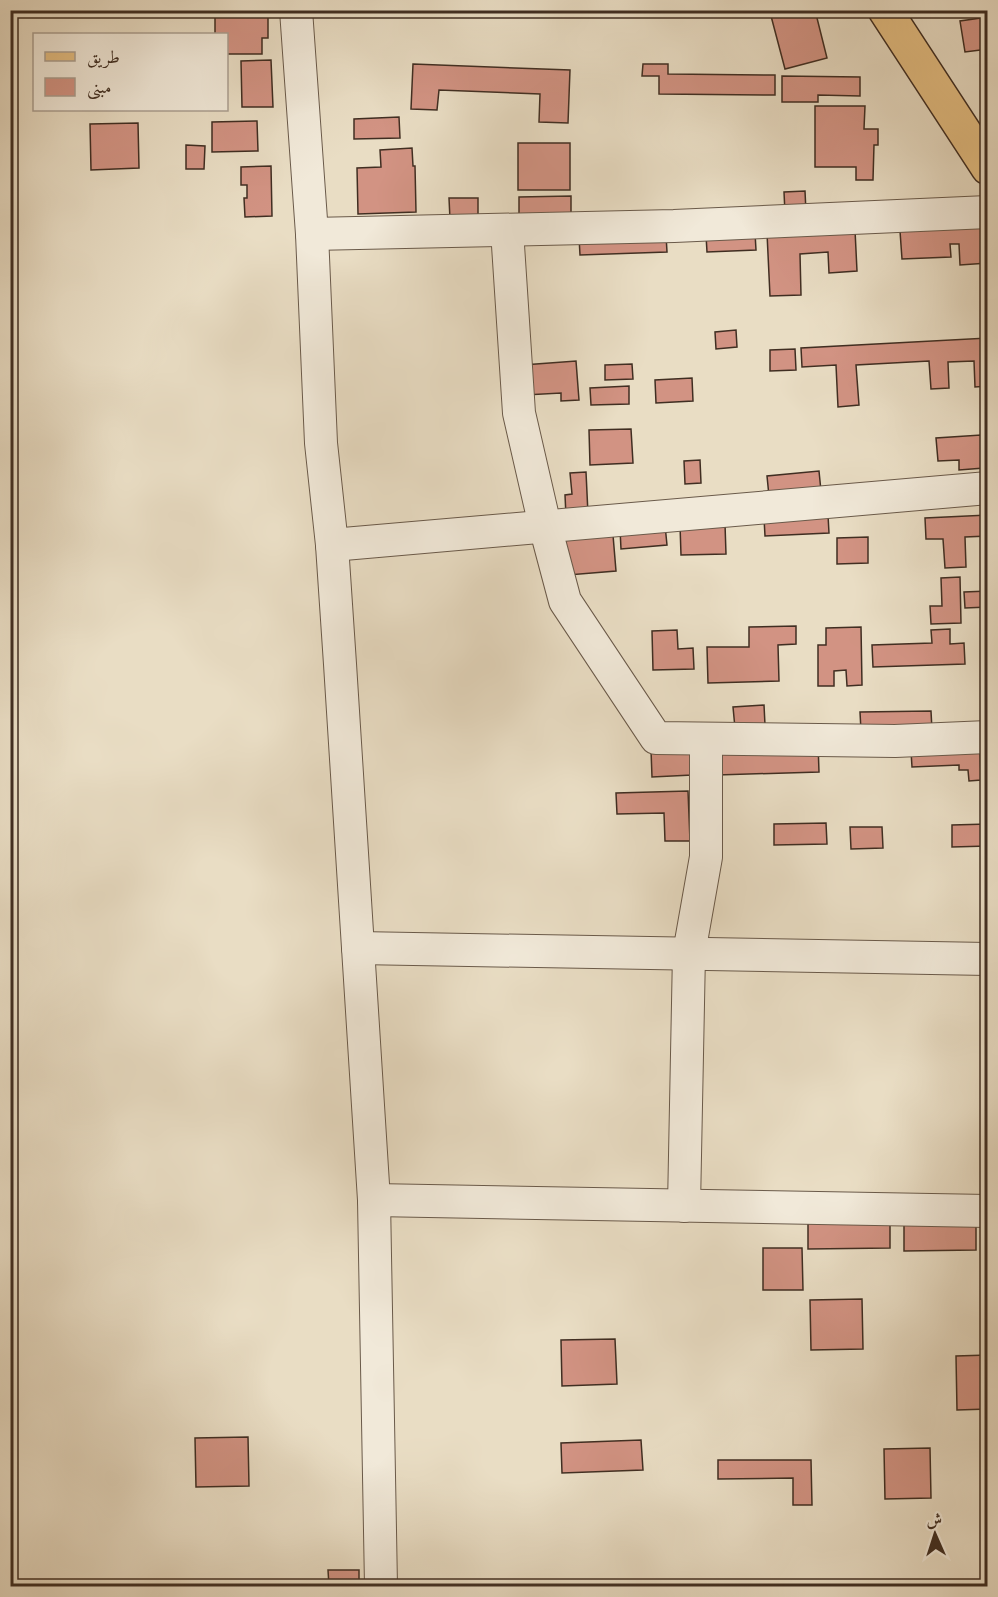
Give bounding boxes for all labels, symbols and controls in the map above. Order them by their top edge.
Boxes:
legend [33,33,228,111]
text: طريق [87,47,120,70]
text: مبنى [87,77,112,100]
north arrow [905,1504,965,1564]
text: ش [926,1511,943,1531]

